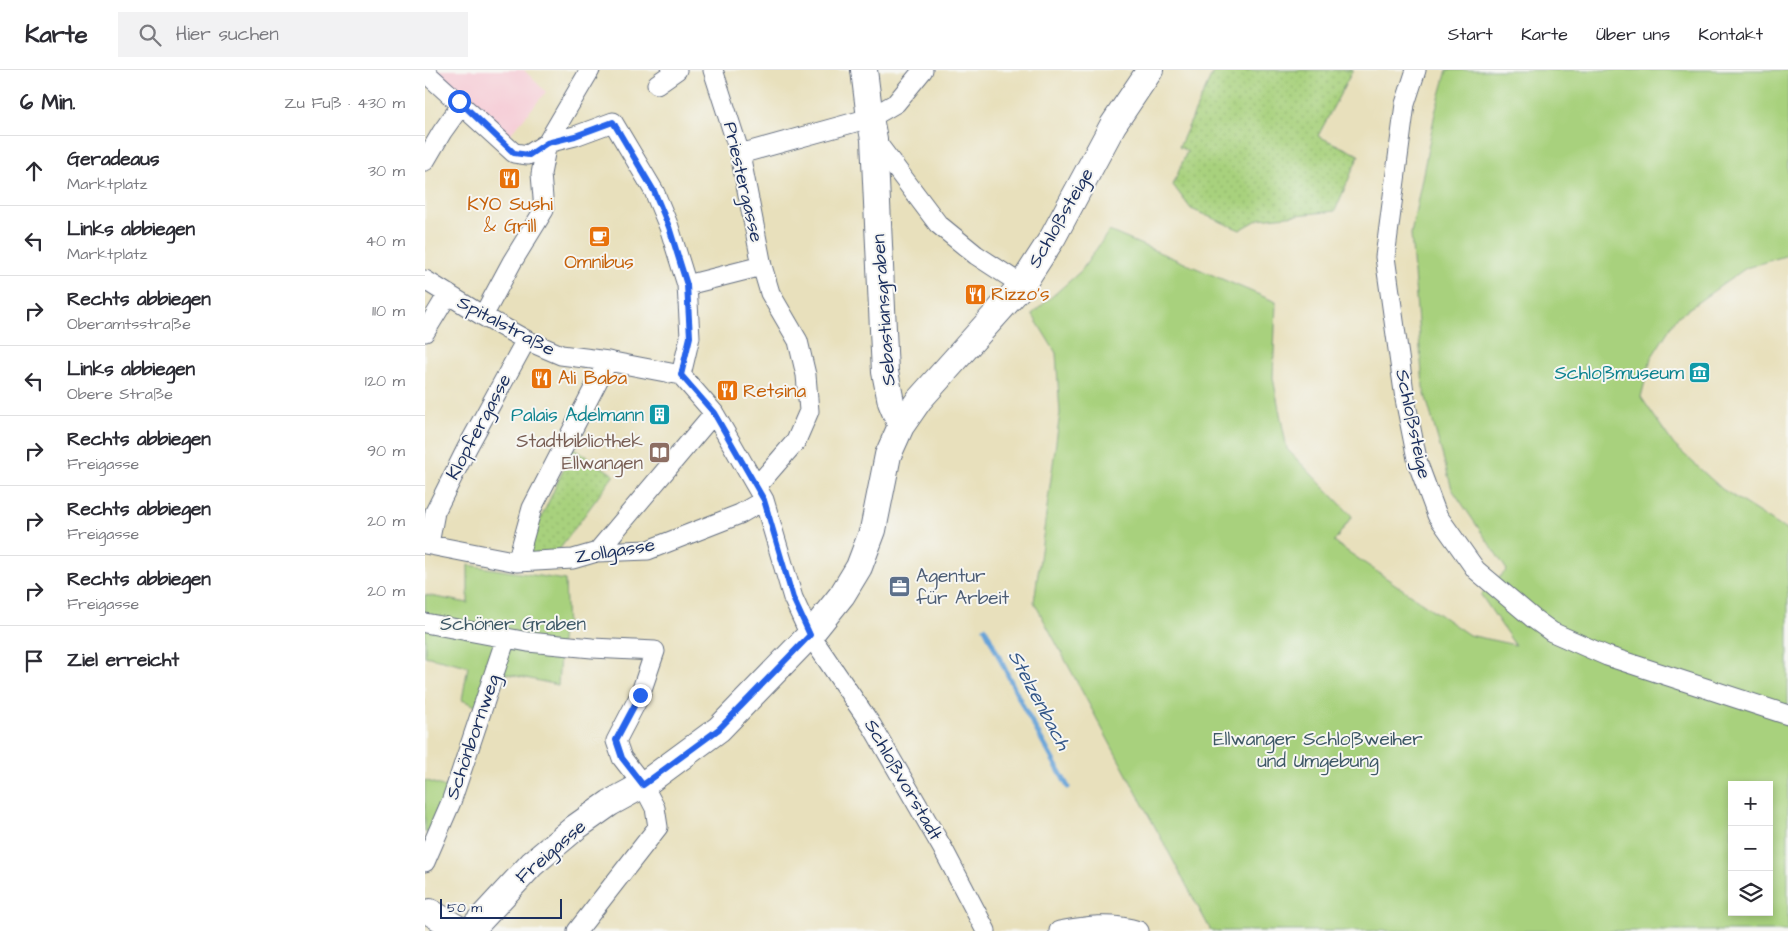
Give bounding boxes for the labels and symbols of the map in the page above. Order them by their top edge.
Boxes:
route start [448,90,471,113]
street label: Priestergasse [715,119,770,245]
street label: Schloßsteige [1021,163,1101,273]
restaurant icon: KYO Sushi & Grill [498,166,522,190]
place label: KYO Sushi & Grill [467,191,553,240]
cafe icon: Omnibus [587,224,611,248]
street label: Sebastiansgraben [865,233,904,387]
place label: Omnibus [564,249,634,276]
place label: Rizzo's [991,281,1050,308]
restaurant icon: Rizzo's [963,282,987,306]
street label: Spitalstraße [452,289,560,363]
place label: Schloßmuseum [1554,360,1684,387]
museum icon: Schloßmuseum [1688,361,1712,385]
place label: Ali Baba [558,365,627,392]
restaurant icon: Ali Baba [530,366,554,390]
street label: Schloßsteige [1387,367,1438,481]
street label: Klopfergasse [440,369,519,485]
place label: Retsina [743,378,806,405]
restaurant icon: Retsina [715,379,739,403]
place label: Palais Adelmann [511,402,644,429]
building icon: Palais Adelmann [648,403,672,427]
place label: Stadtbibliothek Ellwangen [516,428,643,478]
library icon: Stadtbibliothek Ellwangen [647,440,671,464]
street label: Zollgasse [573,531,657,572]
place label: Agentur für Arbeit [916,563,1010,612]
office icon: Agentur für Arbeit [888,575,912,599]
park label: Schöner Graben [440,611,586,638]
water label: Stelzenbach [1001,645,1078,756]
street label: Schönbornweg [439,671,508,803]
route end [629,684,652,707]
street label: Schloßvorstadt [857,714,949,846]
park label: Ellwanger Schloßweiher und Umgebung [1213,726,1423,776]
street label: Freigasse [510,814,593,891]
scale bar [440,896,563,919]

